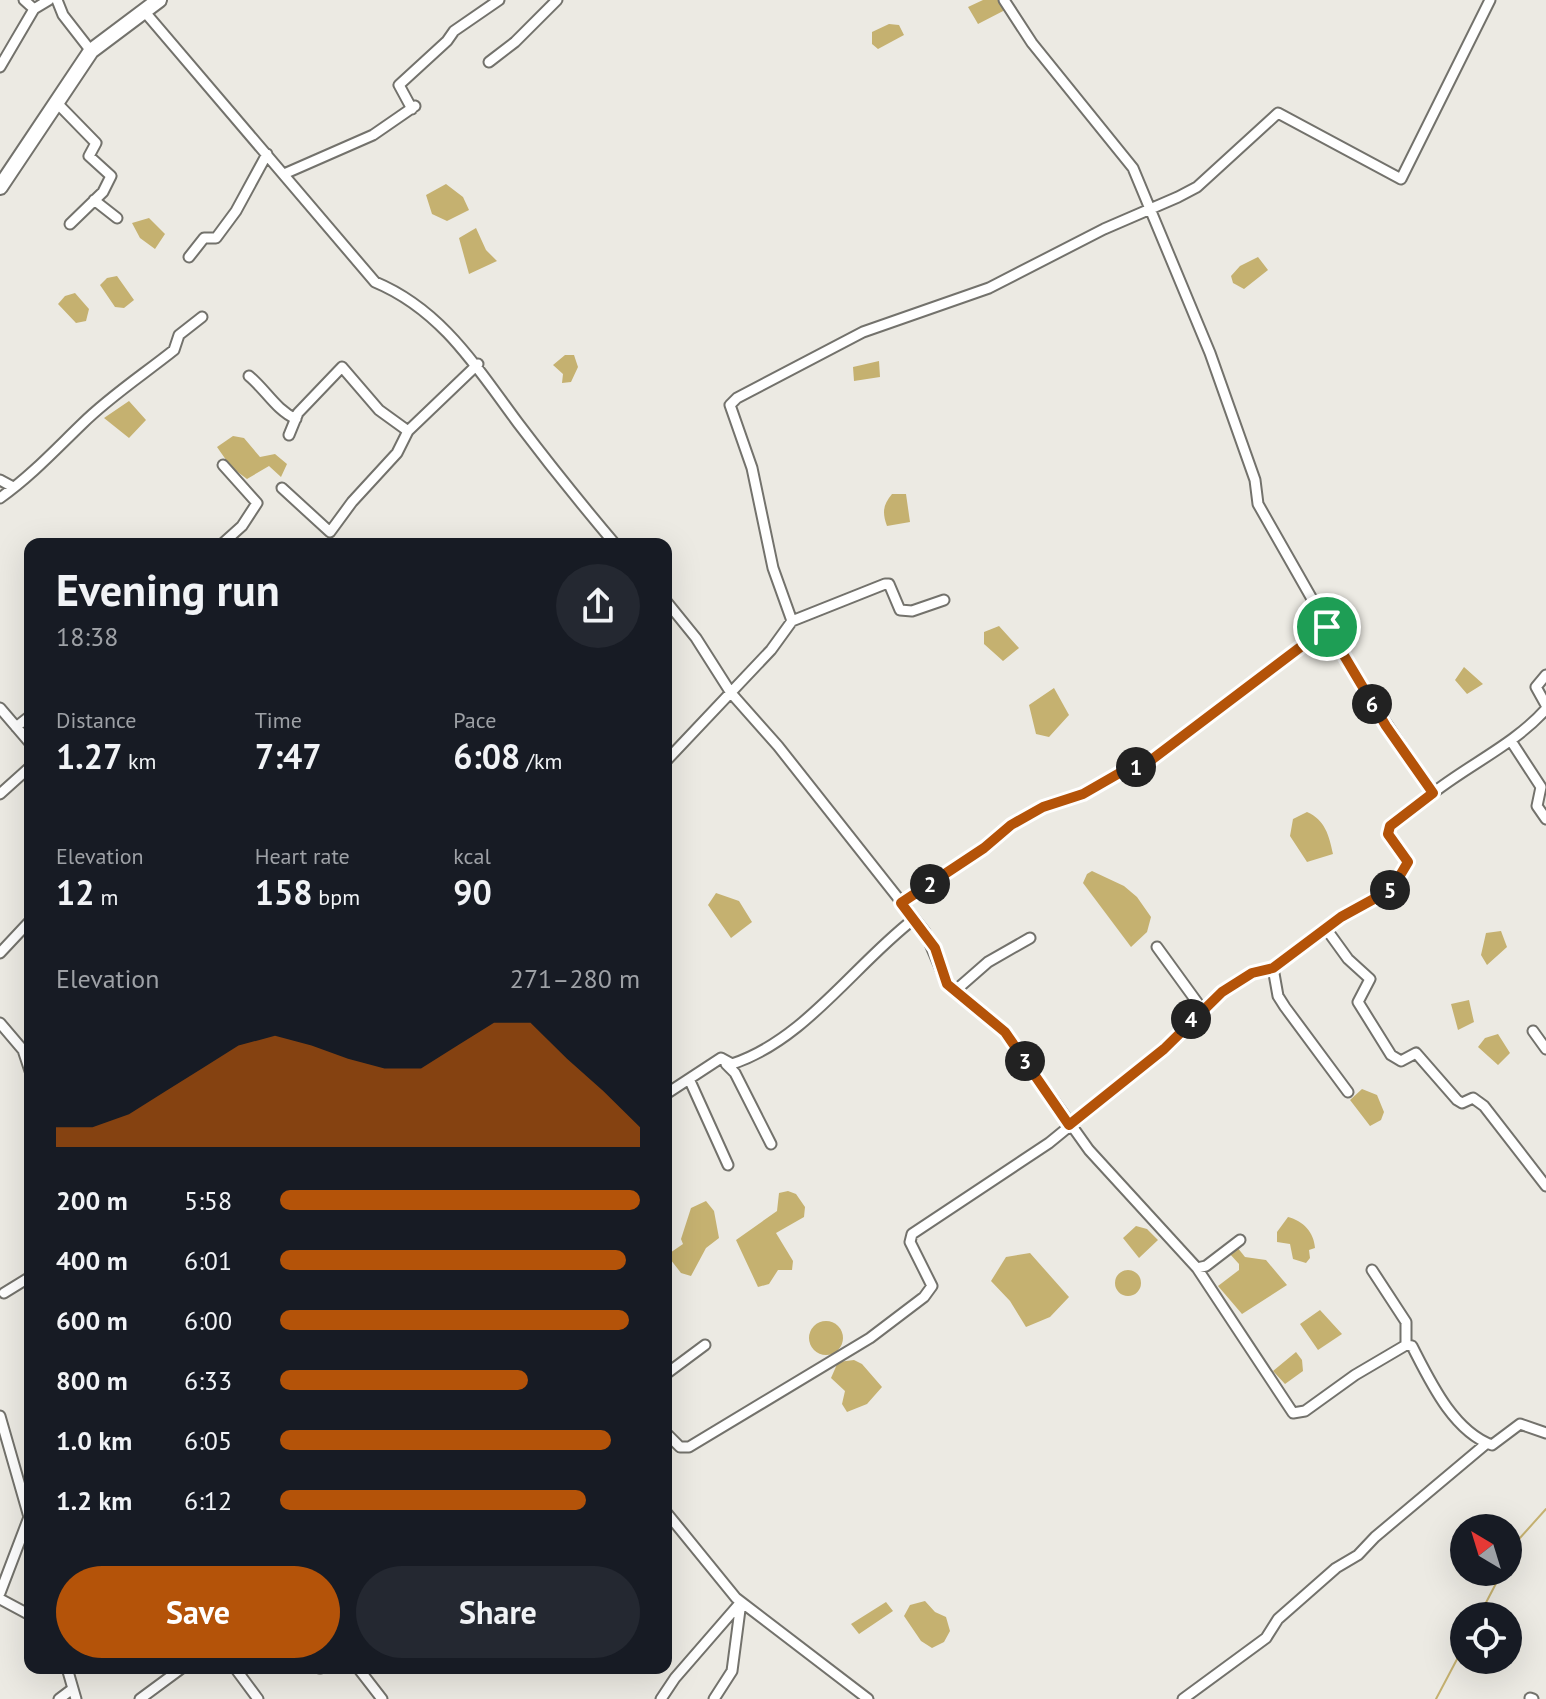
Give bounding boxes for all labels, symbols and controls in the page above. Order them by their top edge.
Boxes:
text: Evening run [56,561,280,618]
button: share [556,564,640,648]
pin [1293,593,1361,661]
icon: arrive [1305,605,1349,649]
text: 18:38 [56,620,118,653]
pin: 6 [1352,684,1392,724]
text: 6 [1366,690,1378,718]
text: Distance [56,706,137,734]
text: Time [255,706,302,734]
text: Pace [453,706,496,734]
text: 1.27 [56,734,122,778]
text: 7:47 [255,734,322,778]
text: 6:08 [453,734,520,778]
text: km [122,747,156,775]
text: /km [520,747,562,775]
pin: 1 [1116,747,1156,787]
text: 1 [1130,753,1142,781]
text: Elevation [56,842,144,870]
text: Heart rate [255,842,350,870]
text: kcal [453,842,491,870]
pin: 2 [910,864,950,904]
text: 12 [56,870,95,914]
text: 158 [255,870,313,914]
text: 90 [453,870,492,914]
text: 2 [924,870,936,898]
pin: 5 [1370,870,1410,910]
text: 5 [1384,876,1396,904]
text: m [95,883,118,911]
text: bpm [313,883,360,911]
text: Elevation [56,962,160,995]
text: 271–280 m [510,962,640,995]
pin: 4 [1171,999,1211,1039]
text: 4 [1185,1005,1197,1033]
pin: 3 [1005,1041,1045,1081]
text: 3 [1019,1047,1031,1075]
text: 200 m [56,1184,128,1217]
text: 5:58 [184,1184,232,1217]
text: 400 m [56,1244,128,1277]
text: 6:01 [184,1244,232,1277]
text: 600 m [56,1304,128,1337]
text: 6:00 [184,1304,232,1337]
text: 800 m [56,1364,128,1397]
text: 6:33 [184,1364,232,1397]
text: 1.0 km [56,1424,132,1457]
text: 6:05 [184,1424,232,1457]
text: 1.2 km [56,1484,132,1517]
text: 6:12 [184,1484,232,1517]
north arrow [1450,1514,1522,1586]
map controls [1450,1514,1522,1674]
button: Save [56,1566,340,1658]
button: Share [356,1566,640,1658]
button: locate [1450,1602,1522,1674]

